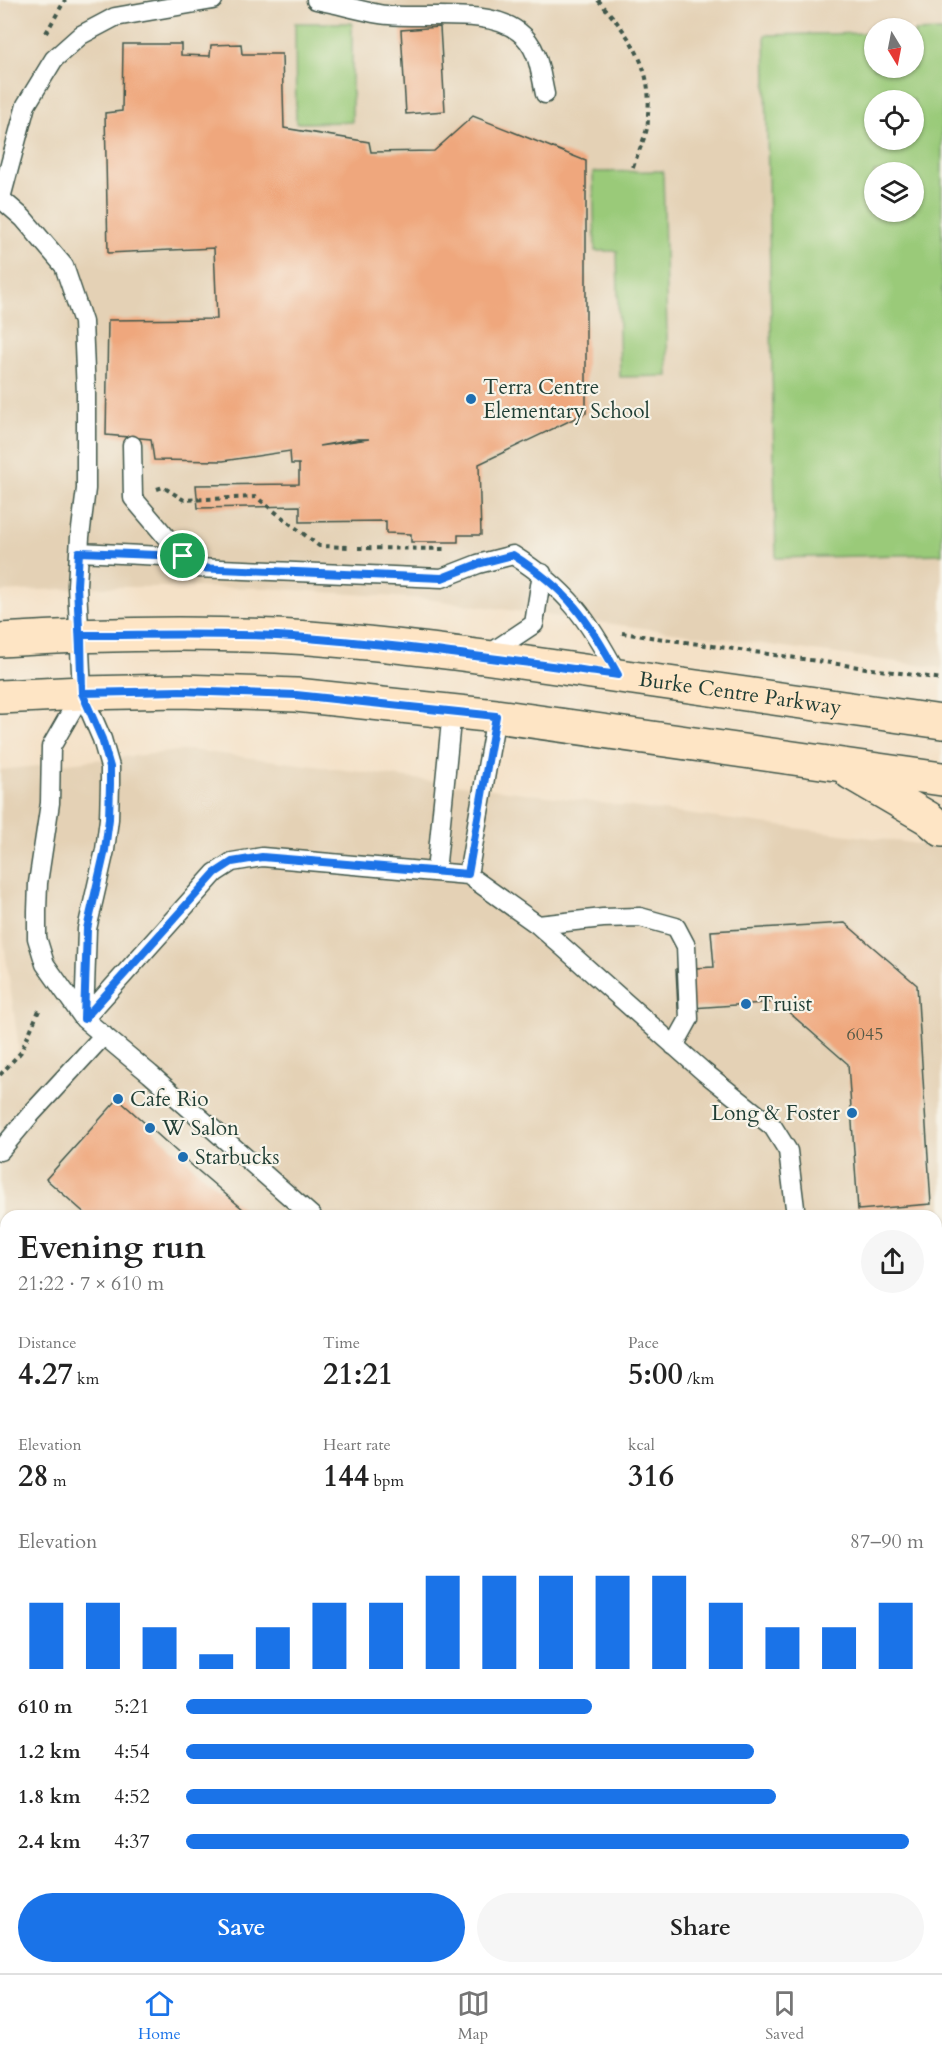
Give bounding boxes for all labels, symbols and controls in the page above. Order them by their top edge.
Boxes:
north arrow [864,18,924,78]
map controls [864,18,924,222]
button: locate [864,90,924,150]
button: layers [864,162,924,222]
place label: Terra Centre Elementary School [483,373,650,426]
marker: Terra Centre Elementary School [464,392,478,406]
pin [157,530,208,581]
icon: arrive [166,539,199,572]
street label: Burke Centre Parkway [637,664,843,722]
place label: Truist [758,990,813,1019]
marker: Truist [739,997,753,1011]
house number: 6045 [847,1022,883,1047]
place label: Cafe Rio [130,1085,209,1114]
marker: Cafe Rio [111,1092,125,1106]
place label: Long & Foster [711,1099,840,1128]
marker: Long & Foster [845,1106,859,1120]
place label: W Salon [161,1114,239,1143]
marker: W Salon [143,1121,157,1135]
place label: Starbucks [195,1143,280,1172]
marker: Starbucks [176,1150,190,1164]
text: Evening run [18,1225,206,1270]
button: share [861,1230,924,1293]
text: 21:22 · 7 × 610 m [18,1270,164,1297]
text: Distance [18,1332,76,1354]
text: Time [323,1332,360,1354]
text: Pace [628,1332,659,1354]
text: 4.27 [18,1354,73,1395]
text: 21:21 [323,1354,393,1395]
text: 5:00 [628,1354,683,1395]
text: km [73,1368,99,1390]
text: /km [683,1368,714,1390]
text: Elevation [18,1434,82,1456]
text: Heart rate [323,1434,391,1456]
text: kcal [628,1434,655,1456]
text: 28 [18,1456,49,1497]
text: 144 [323,1456,369,1497]
text: 316 [628,1456,674,1497]
text: m [49,1470,67,1492]
text: bpm [369,1470,404,1492]
text: Elevation [18,1528,97,1555]
text: 87–90 m [850,1528,924,1555]
text: 610 m [18,1693,73,1720]
text: 5:21 [114,1693,150,1720]
text: 1.2 km [18,1738,81,1765]
text: 4:54 [114,1738,150,1765]
text: 1.8 km [18,1783,81,1810]
text: 4:52 [114,1783,150,1810]
text: 2.4 km [18,1828,81,1855]
text: 4:37 [114,1828,150,1855]
button: Save [18,1893,465,1962]
button: Share [477,1893,924,1962]
tab: Home [138,1987,181,2045]
tab: Map [457,1987,490,2045]
tab: Saved [765,1987,804,2045]

